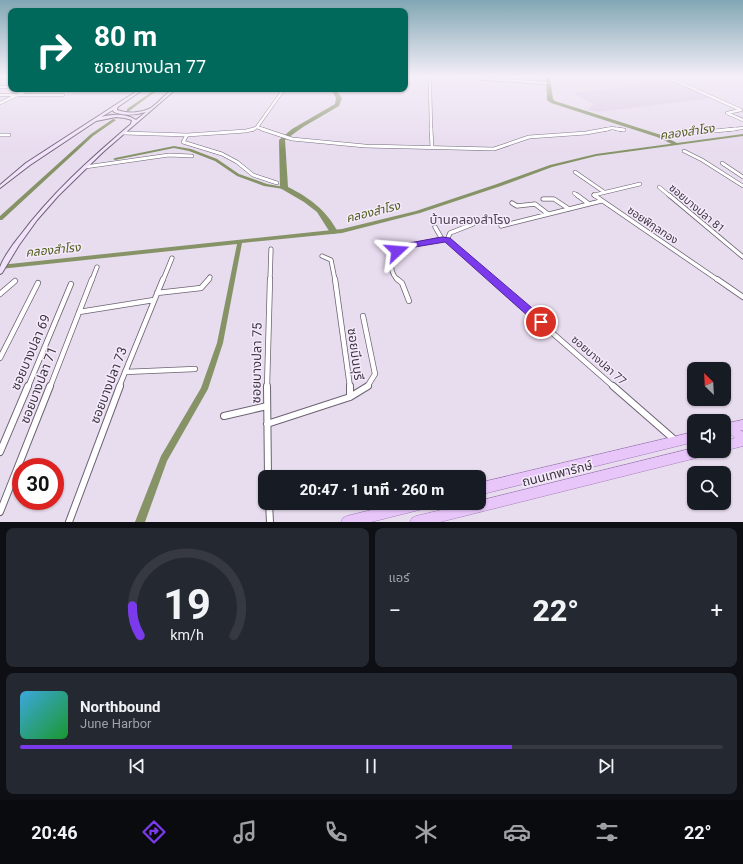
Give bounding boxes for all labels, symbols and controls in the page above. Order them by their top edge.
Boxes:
text: 80 m [94,20,157,53]
icon: right [28,24,80,76]
text: ซอยบางปลา 77 [94,56,206,77]
water label: คลองสำโรง [659,121,716,143]
street label: ซอยบางปลา 81 [666,181,727,235]
water label: คลองสำโรง [345,198,402,225]
street label: ซอยพิกุลทอง [625,204,681,247]
district label: บ้านคลองสำโรง [430,212,510,227]
position arrow [376,230,418,272]
water label: คลองสำโรง [25,240,82,260]
pin [524,305,558,339]
icon: arrive [530,311,552,333]
street label: ซอยบางปลา 69 [8,312,53,392]
street label: ซอยบางปลา 75 [248,322,265,404]
street label: ซอยมีนบุรี [344,327,367,381]
street label: ซอยบางปลา 77 [569,333,629,388]
street label: ซอยบางปลา 71 [17,345,60,426]
street label: ซอยบางปลา 73 [87,345,130,426]
north arrow [687,362,731,406]
map controls [687,362,731,510]
button: sound [687,414,731,458]
street label: ถนนเทพารักษ์ [520,457,594,490]
speed limit sign: 30 [12,458,64,510]
button: search [687,466,731,510]
text: 20:47 · 1 นาที · 260 m [300,481,444,499]
text: แอร์ [389,570,410,585]
text: 19 [163,579,211,628]
text: 22° [533,593,579,628]
text: − [389,598,401,623]
text: + [711,598,723,623]
text: km/h [170,626,204,642]
text: Northbound [80,698,161,716]
text: June Harbor [80,716,152,731]
icon: previous [126,755,148,777]
icon: pause [360,755,382,777]
icon: next [595,755,617,777]
icon: directions [140,818,168,846]
icon: music [231,818,259,846]
icon: phone [322,818,350,846]
icon: climate [412,818,440,846]
icon: car [503,818,531,846]
icon: filters [593,818,621,846]
text: 20:46 [31,822,78,843]
text: 22° [684,822,712,843]

